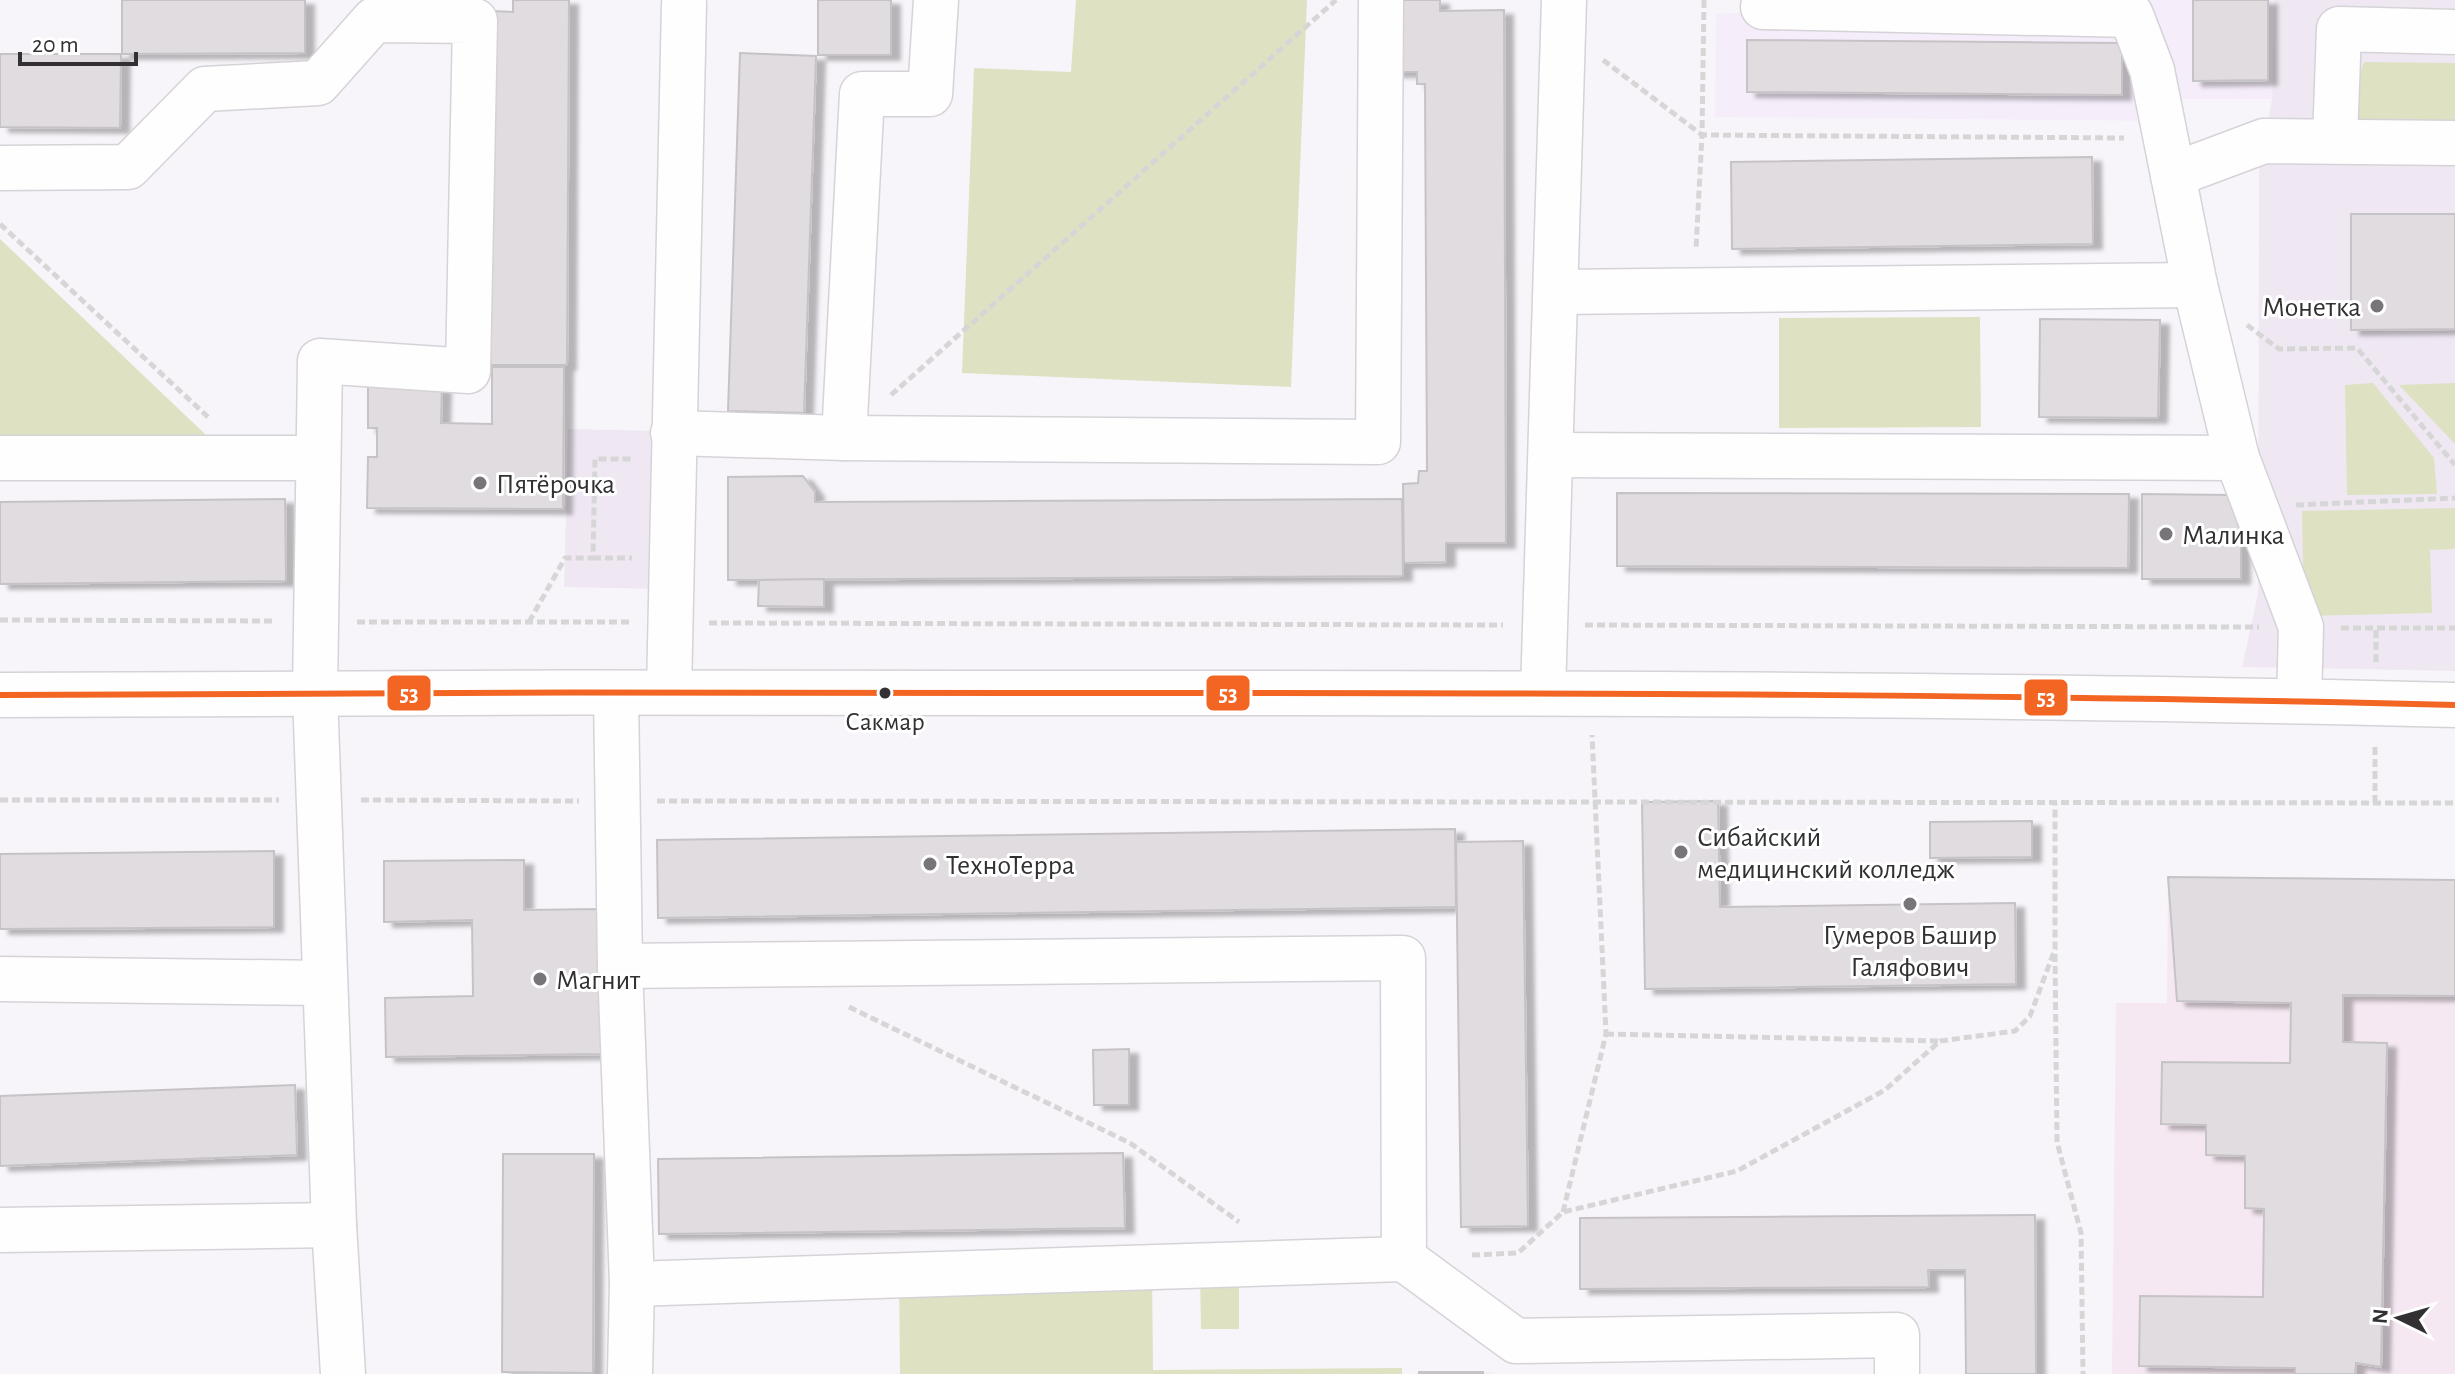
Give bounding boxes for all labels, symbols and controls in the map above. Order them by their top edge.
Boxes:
scale bar [20,16,136,66]
text: 20 m [32,33,79,57]
place label: Монетка [2262,294,2361,322]
marker: Монетка [2368,297,2386,315]
place label: Пятёрочка [496,471,615,499]
marker: Пятёрочка [471,474,489,492]
place label: Малинка [2182,522,2285,550]
marker: Малинка [2157,525,2175,543]
line badge: 53 [386,674,432,712]
line badge: 53 [1205,674,1251,712]
line badge: 53 [2023,678,2069,717]
text: 53 [400,683,419,705]
text: 53 [1219,683,1238,705]
marker: Сакмар [877,685,893,701]
text: 53 [2037,687,2056,709]
place label: Сакмар [845,709,925,735]
place label: Сибайский медицинский колледж [1697,824,1955,884]
marker: Сибайский медицинский колледж [1672,843,1690,861]
place label: ТехноТерра [946,852,1075,880]
marker: ТехноТерра [921,855,939,873]
marker: Гумеров Башир Галяфович [1901,895,1919,913]
place label: Гумеров Башир Галяфович [1823,922,1997,982]
place label: Магнит [556,967,641,995]
marker: Магнит [531,970,549,988]
north arrow [2359,1278,2439,1358]
text: N [2368,1308,2392,1325]

